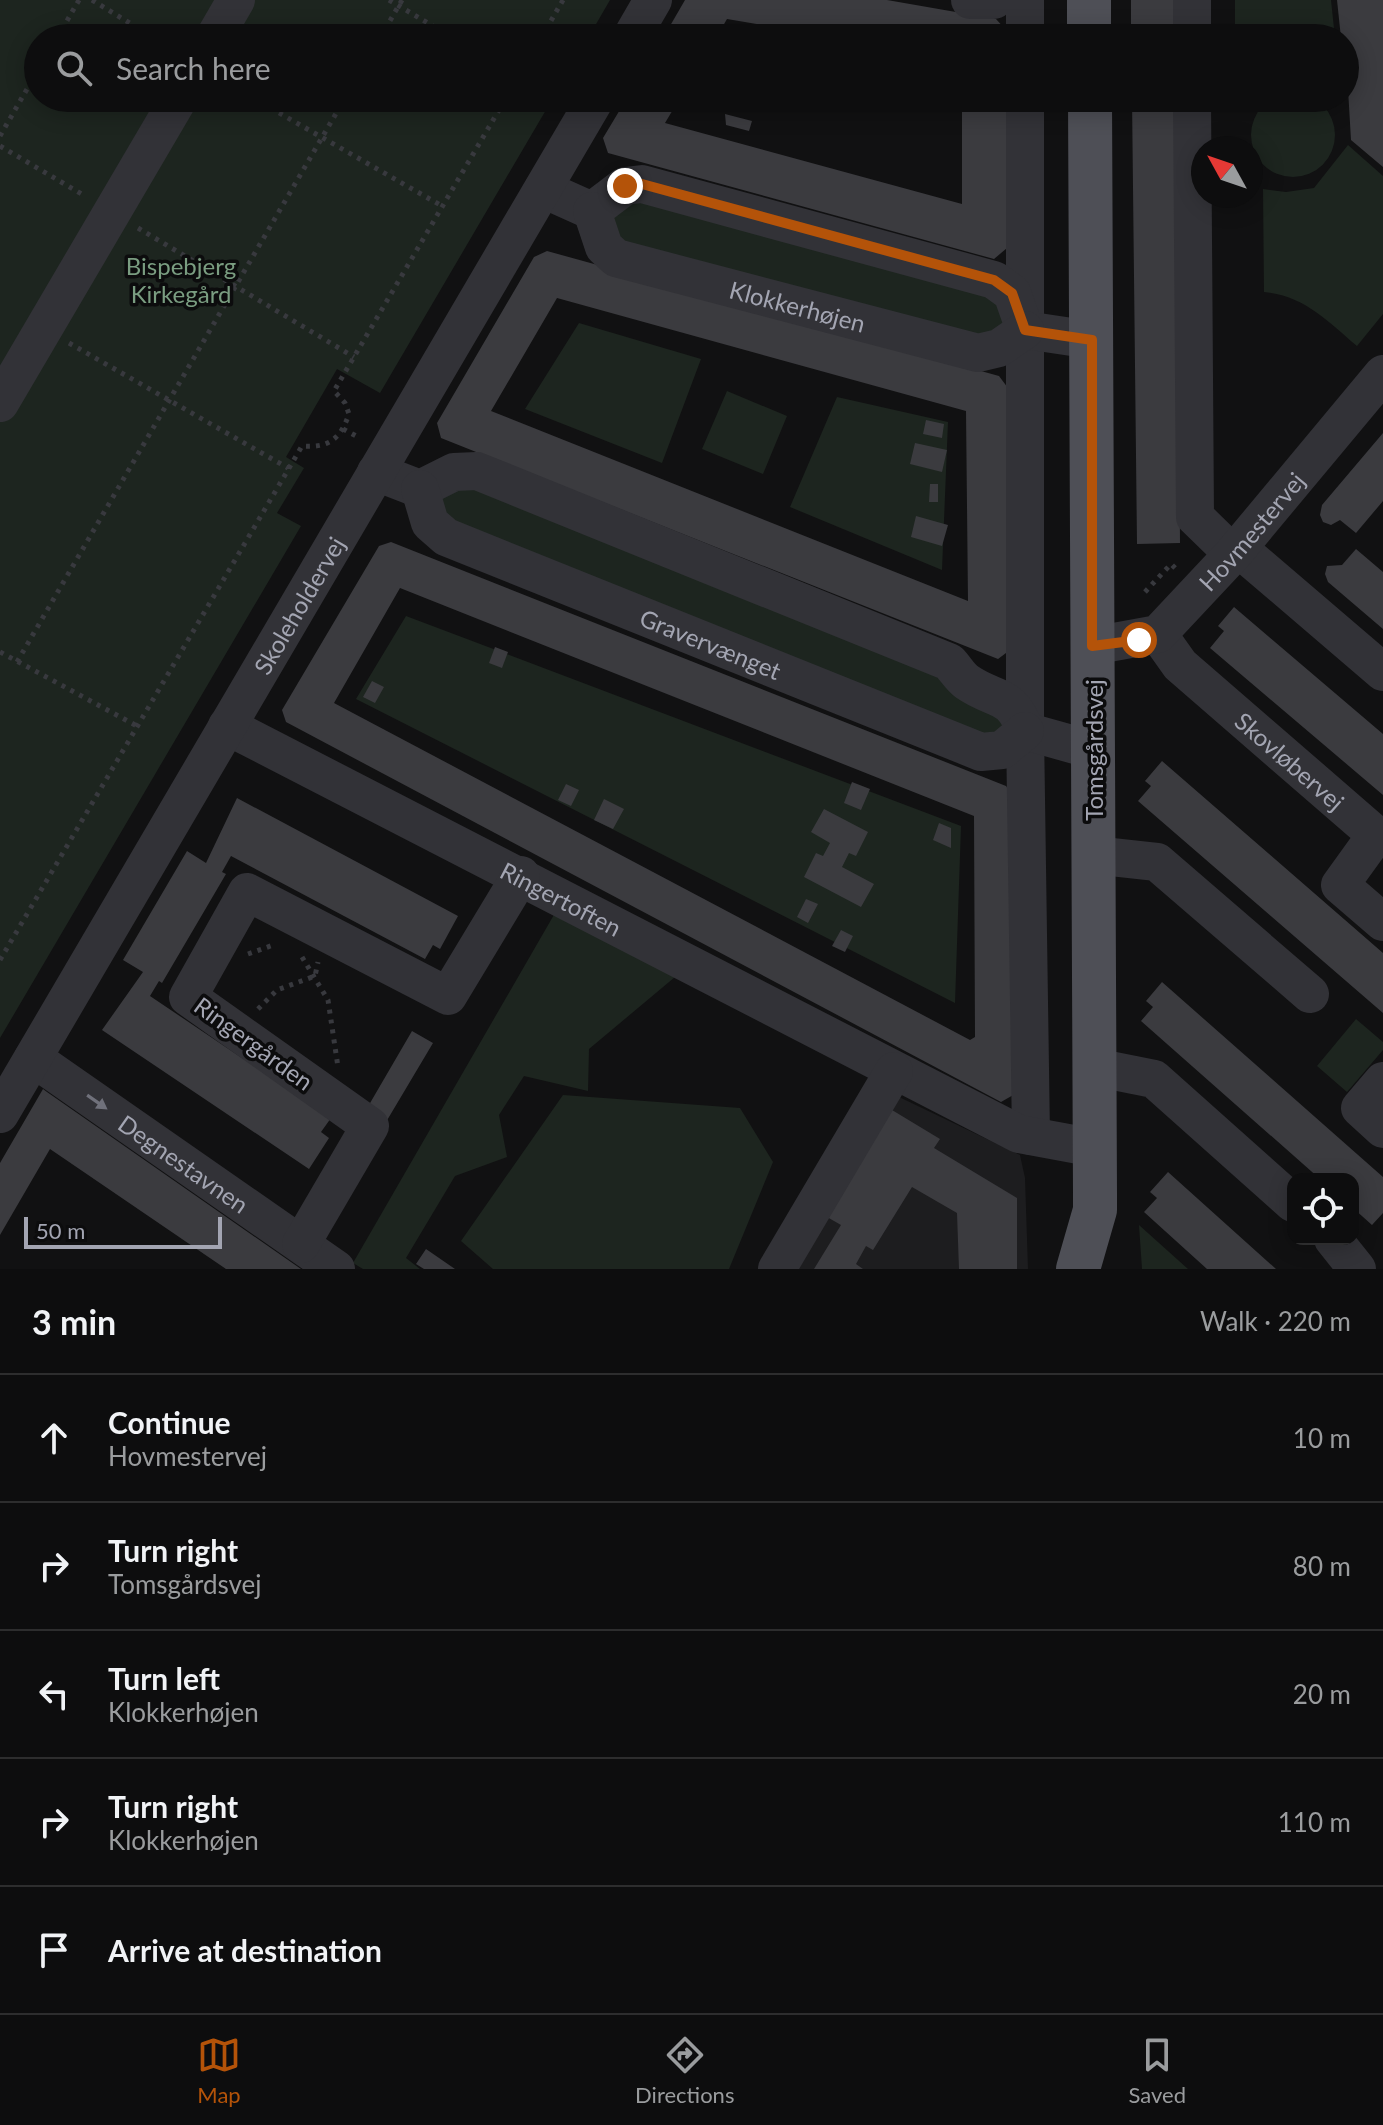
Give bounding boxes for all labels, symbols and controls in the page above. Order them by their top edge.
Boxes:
search box [24,24,1359,112]
icon: search [52,46,96,90]
text: Search here [116,50,271,86]
north arrow [1191,136,1263,208]
route end [607,168,643,204]
park label: Bispebjerg Kirkegård [126,251,236,308]
street label: Klokkerhøjen [727,274,869,337]
street label: Hovmestervej [1192,466,1310,596]
street label: Skoleholdervej [247,531,350,679]
street label: Gravervænget [636,602,786,685]
route start [1121,622,1157,658]
street label: Tomsgårdsvej [1079,679,1108,821]
street label: Skovløbervej [1230,706,1351,816]
street label: Ringertoften [496,855,627,941]
street label: Ringergården [189,990,319,1096]
one-way arrow [86,1094,107,1109]
street label: Degnestavnen [113,1108,255,1218]
map controls [1287,1173,1359,1245]
button: locate [1287,1173,1359,1245]
scale bar [24,1213,222,1249]
text: 50 m [36,1217,85,1244]
text: 3 min [32,1301,116,1342]
text: Walk · 220 m [1200,1305,1351,1337]
text: Continue [108,1404,231,1440]
icon: ahead [32,1416,76,1460]
text: 10 m [1293,1422,1351,1454]
text: Hovmestervej [108,1440,267,1472]
text: Turn right [108,1532,238,1568]
icon: right [32,1544,76,1588]
text: 80 m [1293,1550,1351,1582]
text: Tomsgårdsvej [108,1568,262,1600]
text: Turn left [108,1660,220,1696]
icon: left [32,1672,76,1716]
text: 20 m [1293,1678,1351,1710]
text: Klokkerhøjen [108,1696,259,1728]
text: Turn right [108,1788,238,1824]
icon: right [32,1800,76,1844]
text: 110 m [1278,1806,1351,1838]
text: Klokkerhøjen [108,1824,259,1856]
icon: arrive [32,1928,76,1972]
text: Arrive at destination [108,1932,382,1968]
tab: Map [197,2033,241,2108]
tab: Directions [635,2033,734,2108]
tab: Saved [1128,2033,1186,2108]

